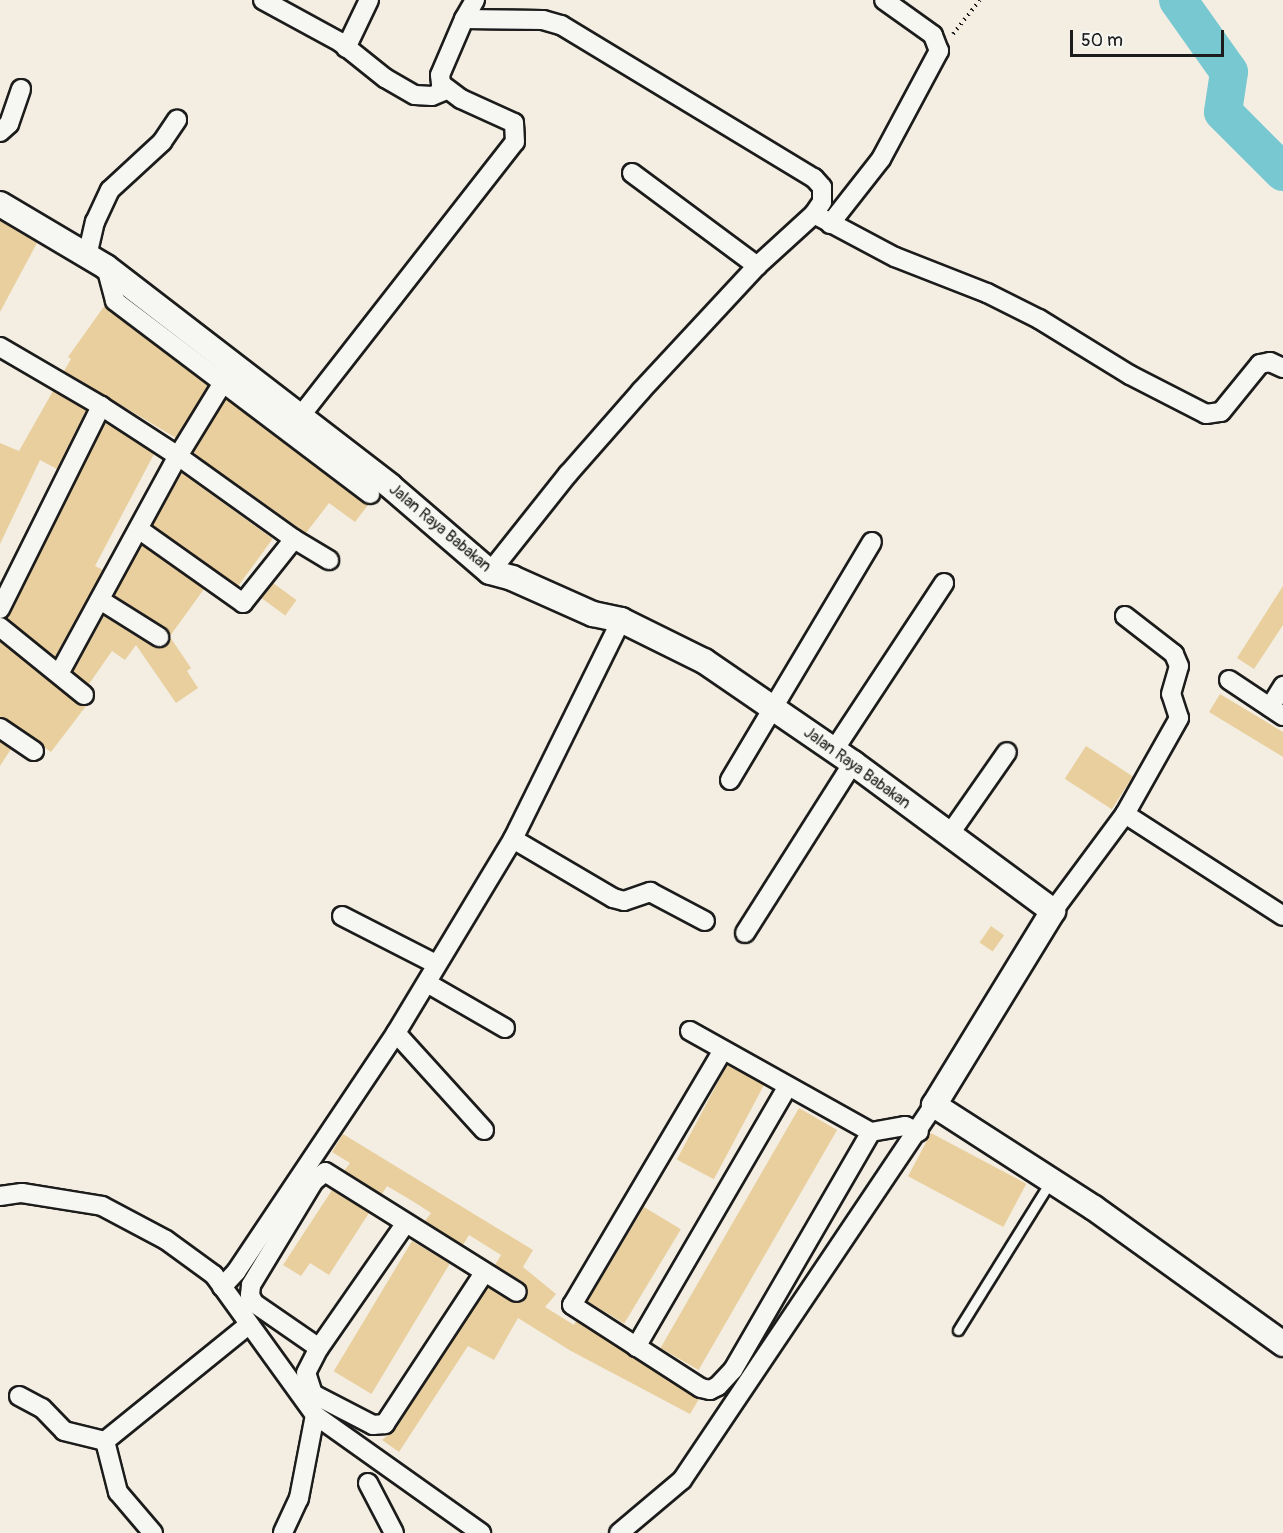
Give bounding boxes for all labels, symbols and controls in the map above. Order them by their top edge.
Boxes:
scale bar [1073,18,1228,56]
text: 50 m [1081,29,1123,52]
street label: Jalan Raya Babakan [385,480,495,576]
street label: Jalan Raya Babakan [800,723,914,813]

